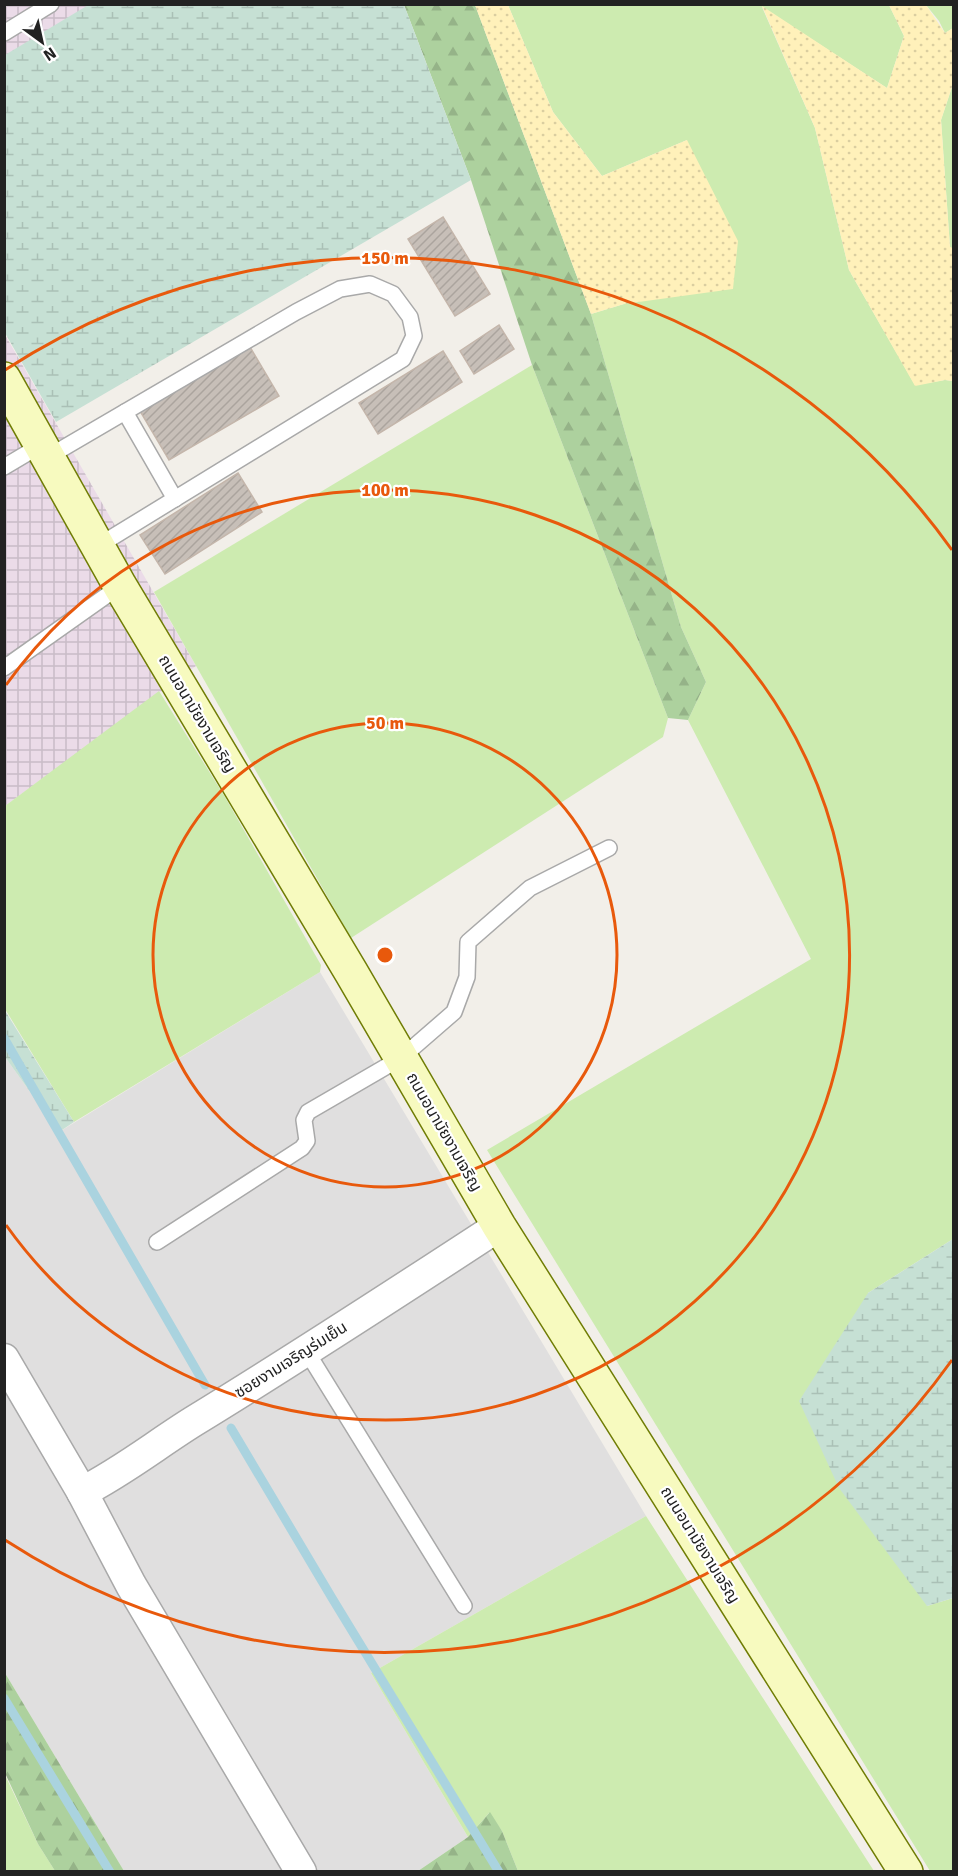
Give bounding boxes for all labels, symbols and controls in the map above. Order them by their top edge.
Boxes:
north arrow [12,12,72,72]
text: N [40,42,60,65]
text: 150 m [361,247,409,269]
text: 100 m [361,479,409,501]
street label: ถนนอนามัยงามเจริญ [154,651,240,777]
text: 50 m [366,712,404,734]
centre of rings [375,945,395,965]
street label: ถนนอนามัยงามเจริญ [402,1069,486,1195]
street label: ซอยงามเจริญร่มเย็น [231,1317,351,1403]
street label: ถนนอนามัยงามเจริญ [656,1483,744,1607]

